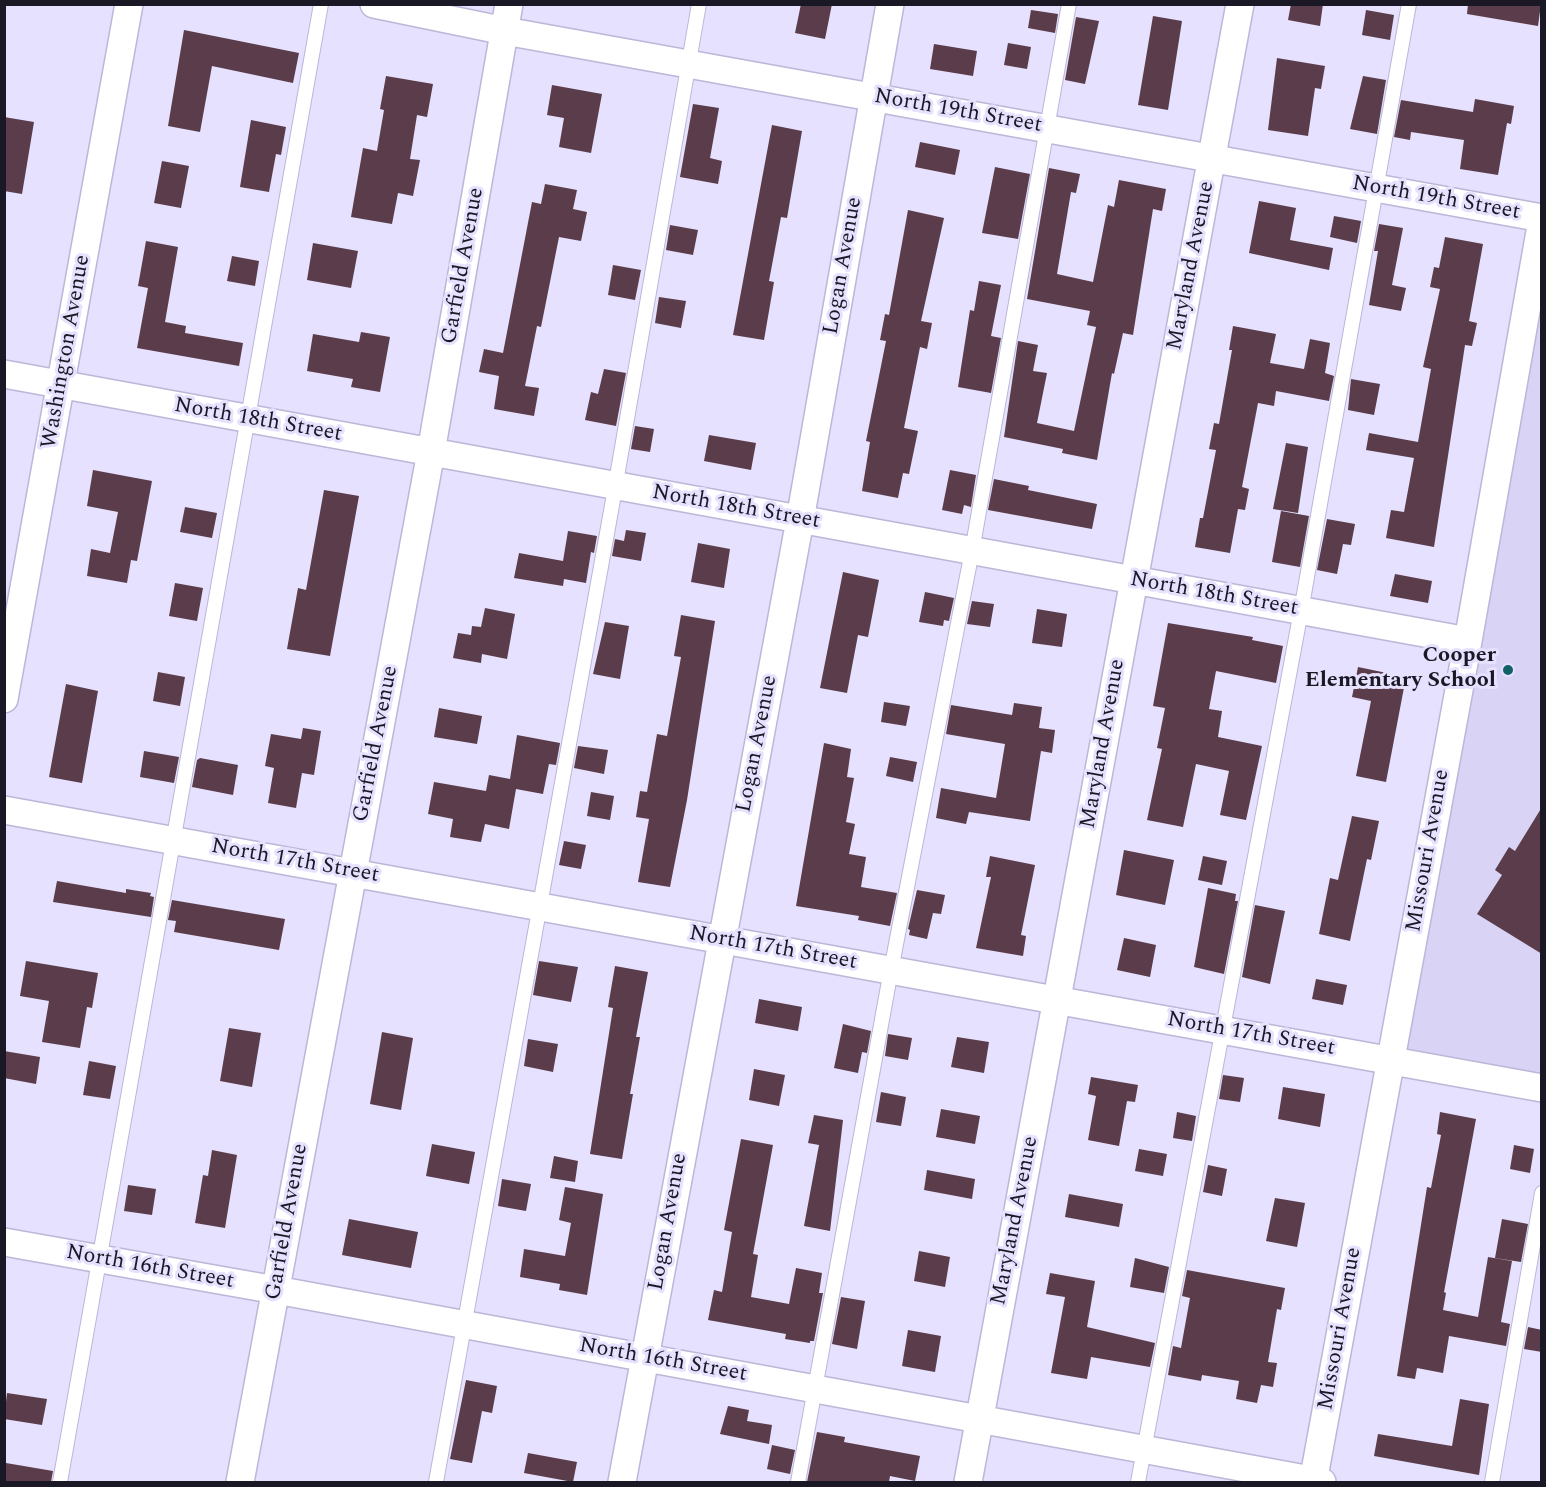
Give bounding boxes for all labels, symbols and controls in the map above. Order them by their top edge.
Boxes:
street label: North 19th Street [872,84,1044,140]
street label: North 19th Street [1350,171,1522,227]
street label: Maryland Avenue [1163,179,1221,353]
street label: Garfield Avenue [437,186,491,346]
street label: Logan Avenue [819,195,869,337]
street label: Washington Avenue [37,253,97,451]
street label: North 18th Street [172,393,344,449]
street label: North 18th Street [650,480,822,536]
street label: North 18th Street [1128,567,1300,623]
place label: Cooper Elementary School [1305,644,1496,696]
street label: Maryland Avenue [1076,657,1132,831]
marker: Cooper Elementary School [1501,663,1515,677]
street label: Garfield Avenue [349,664,405,824]
street label: Logan Avenue [732,673,784,815]
street label: Missouri Avenue [1402,768,1456,934]
street label: North 17th Street [209,834,381,890]
street label: North 17th Street [687,921,859,977]
street label: North 17th Street [1165,1007,1337,1063]
street label: Maryland Avenue [987,1134,1045,1308]
street label: Garfield Avenue [261,1142,315,1302]
street label: Logan Avenue [644,1151,694,1293]
street label: North 16th Street [64,1240,236,1296]
street label: Missouri Avenue [1314,1246,1368,1412]
street label: North 16th Street [577,1333,749,1389]

